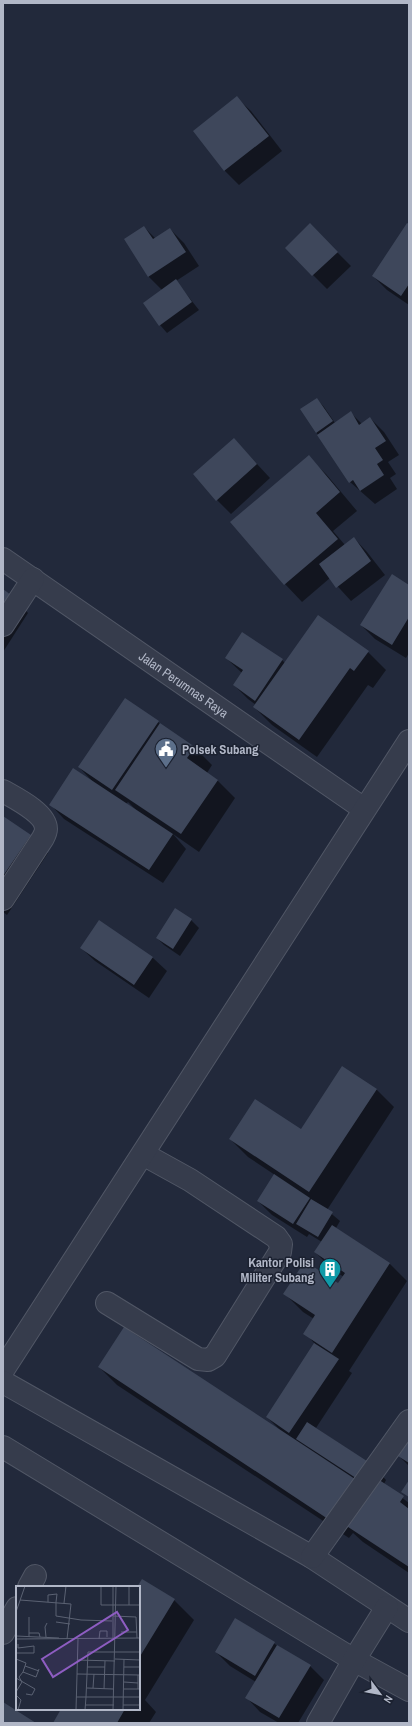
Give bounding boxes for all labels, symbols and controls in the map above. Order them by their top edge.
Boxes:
street label: Jalan Perumnas Raya [136,647,232,721]
public building icon: Polsek Subang [153,736,179,769]
place label: Polsek Subang [182,741,259,758]
place label: Kantor Polisi Militer Subang [241,1254,314,1286]
building icon: Kantor Polisi Militer Subang [317,1256,343,1289]
inset map [16,1586,140,1710]
north arrow [360,1674,400,1714]
text: N [381,1693,396,1706]

